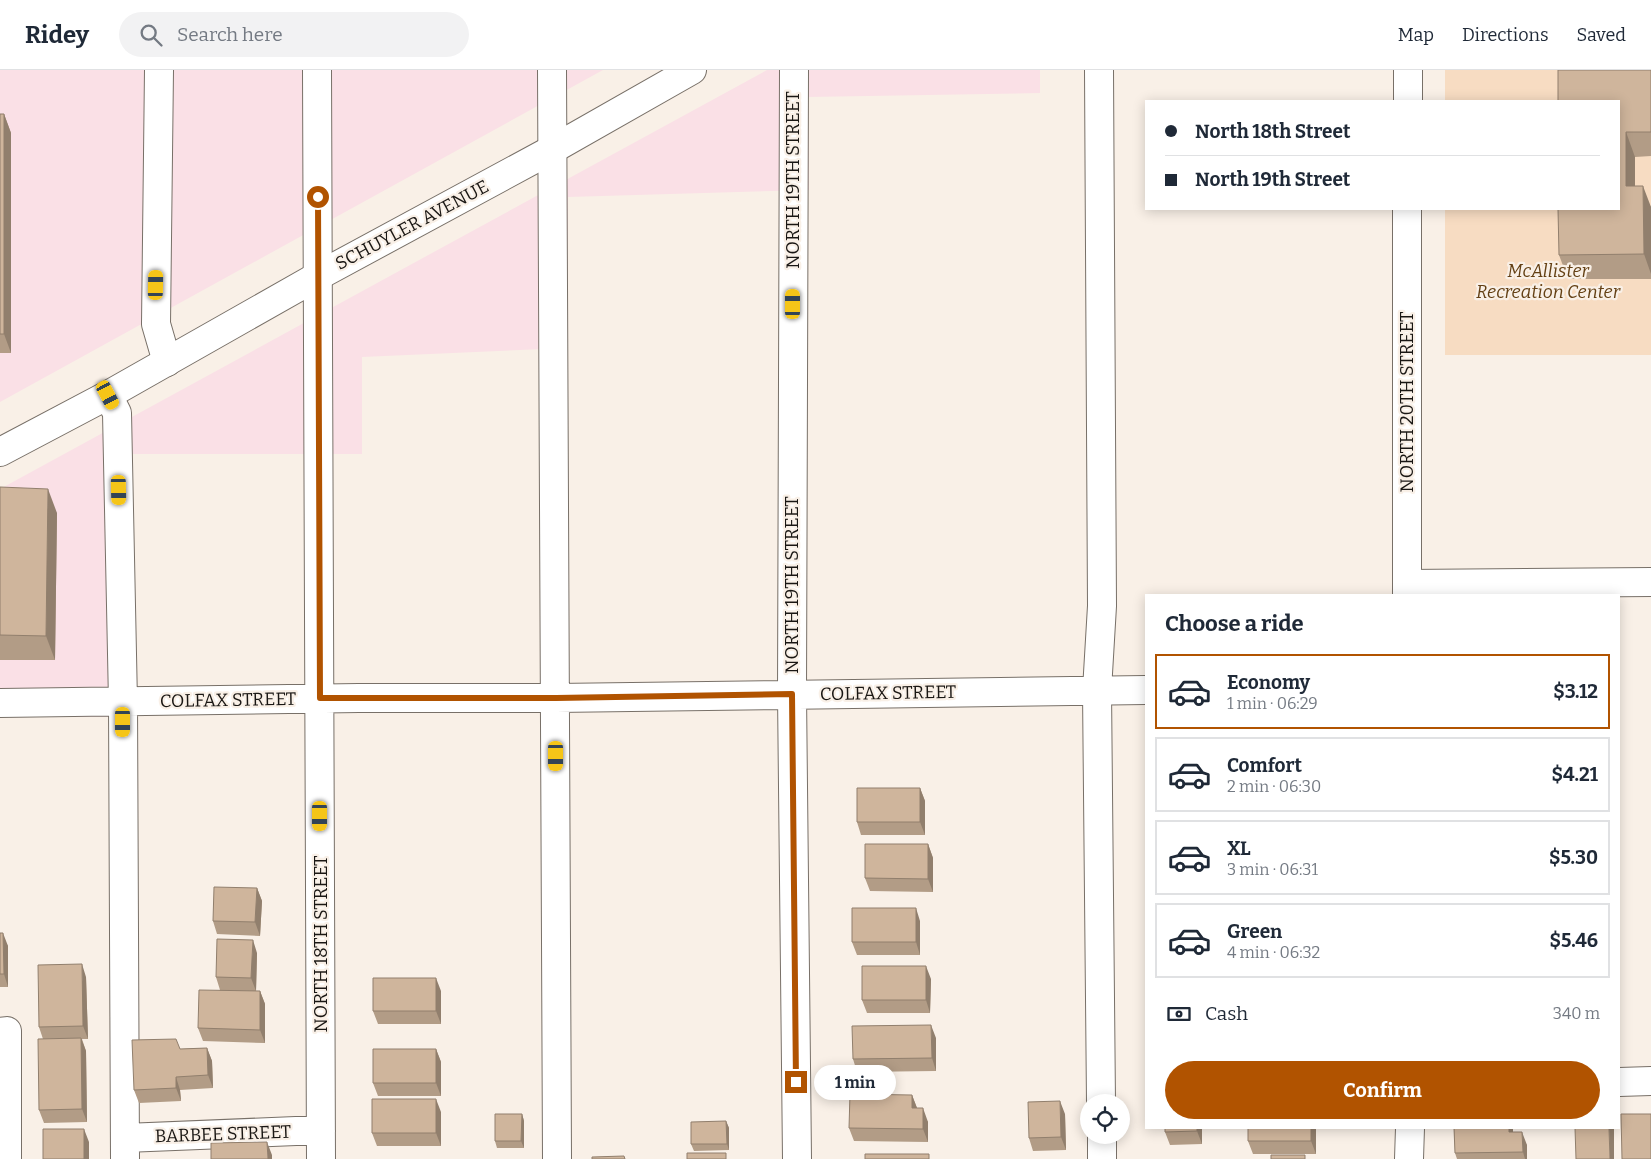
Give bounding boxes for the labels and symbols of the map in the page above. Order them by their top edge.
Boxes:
street label: NORTH 19TH STREET [782,91,804,269]
street label: SCHUYLER AVENUE [332,175,492,275]
route start [307,186,329,208]
park label: McAllister Recreation Center [1476,260,1621,303]
car [148,270,163,300]
car [785,289,800,319]
street label: NORTH 20TH STREET [1396,311,1418,492]
car [94,378,121,412]
car [111,475,126,505]
street label: NORTH 19TH STREET [781,496,803,674]
street label: COLFAX STREET [820,681,957,705]
street label: COLFAX STREET [160,688,297,712]
car [115,707,130,737]
car [548,741,563,771]
car [312,801,327,831]
street label: NORTH 18TH STREET [310,855,332,1032]
callout: 1 min [814,1064,896,1100]
route end [785,1071,807,1093]
street label: BARBEE STREET [155,1121,292,1147]

